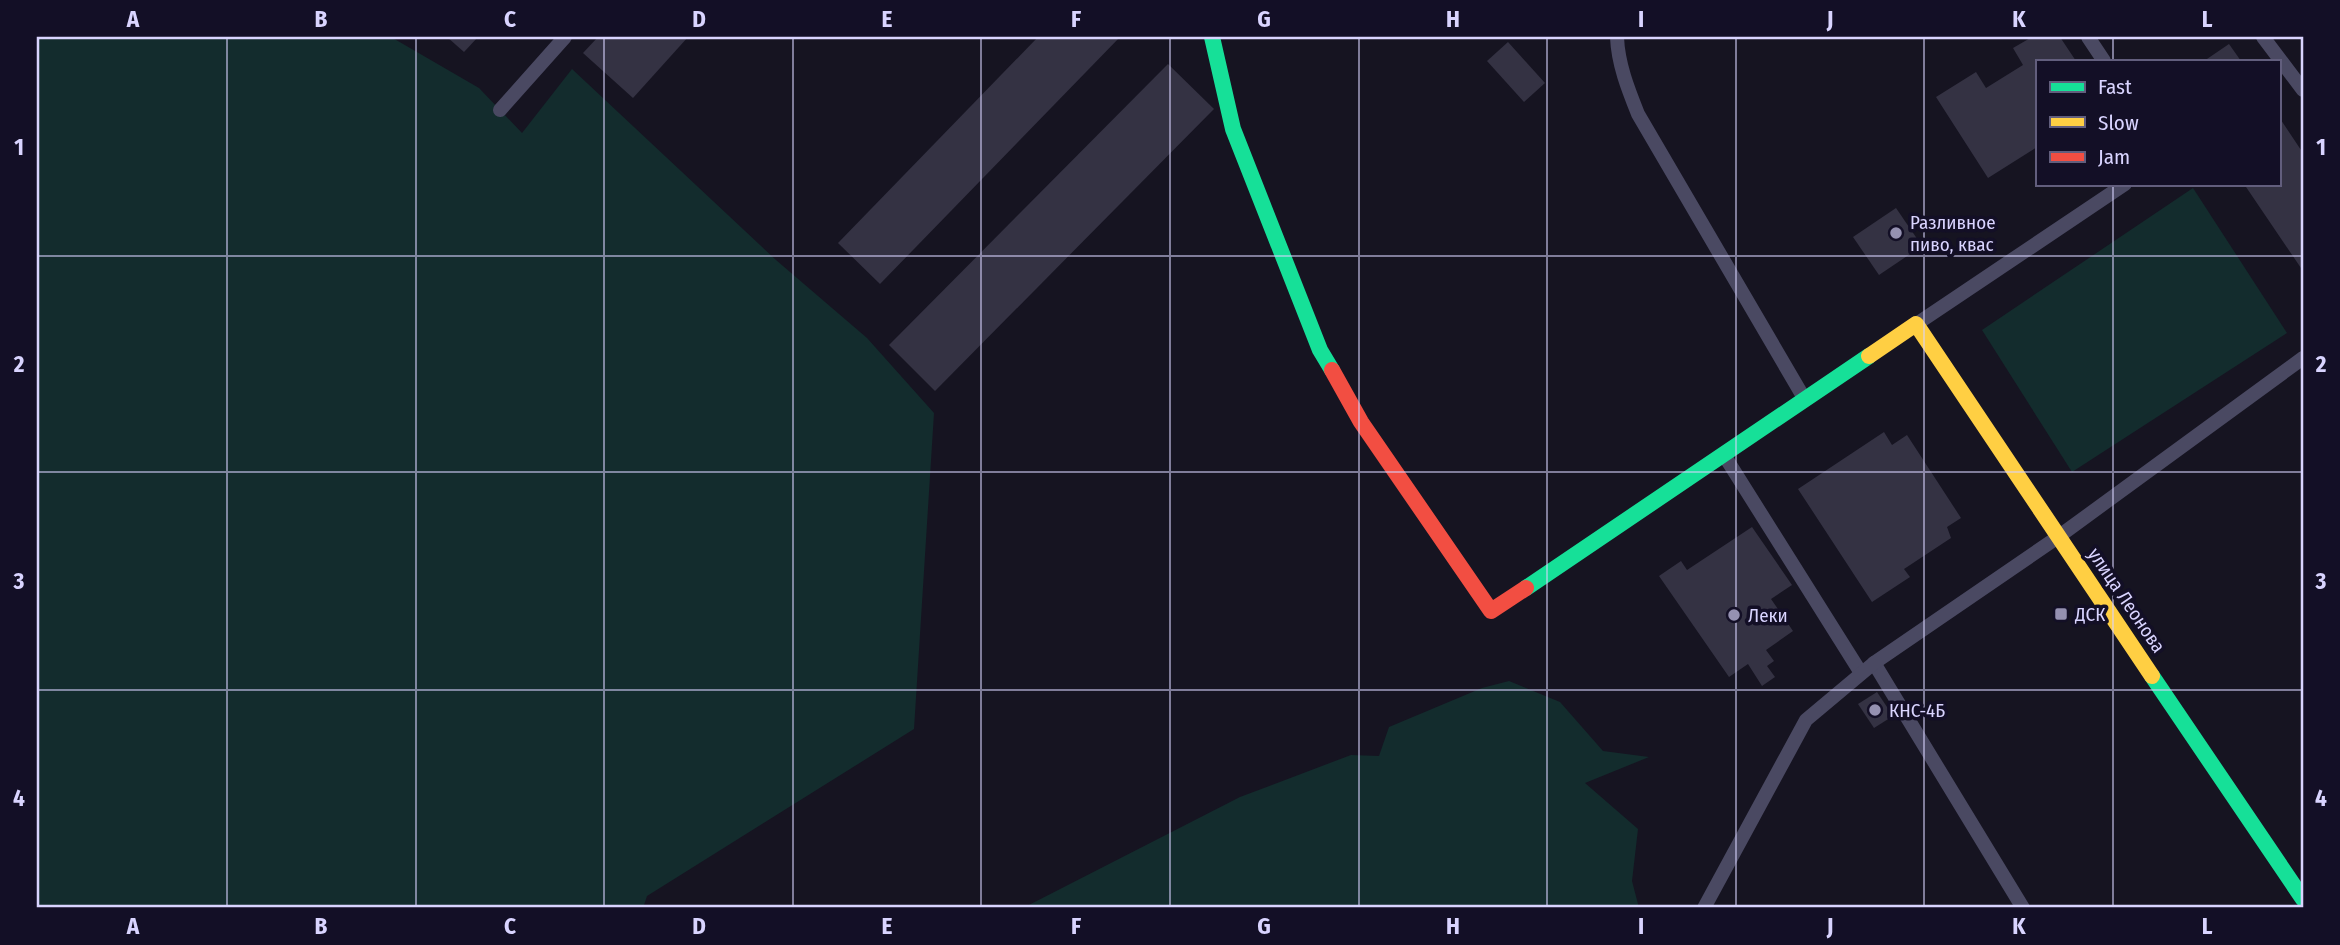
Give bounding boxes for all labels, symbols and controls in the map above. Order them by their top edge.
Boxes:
text: A [126,5,140,33]
text: B [315,5,328,33]
text: C [504,5,516,33]
text: D [692,5,706,33]
text: E [882,5,893,33]
text: F [1071,5,1081,33]
text: G [1257,5,1271,33]
text: H [1446,5,1460,33]
text: I [1638,5,1644,33]
text: J [1826,5,1833,33]
text: K [2012,5,2026,33]
text: L [2202,5,2213,33]
legend [2036,60,2280,186]
text: Fast [2098,74,2132,100]
text: Slow [2098,110,2139,136]
text: 1 [14,133,24,161]
text: 1 [2316,133,2326,161]
text: Jam [2098,144,2130,170]
place label: Разливное пиво, квас [1910,211,1996,256]
marker: Разливное пиво, квас [1888,225,1904,241]
text: 2 [13,350,25,378]
text: 2 [2315,350,2327,378]
street label: улица Леонова [2083,544,2170,657]
text: 3 [13,567,25,595]
text: 3 [2315,567,2327,595]
place label: ДСК [2074,603,2105,626]
place label: Леки [1748,604,1788,627]
marker: ДСК [2053,606,2069,622]
marker: Леки [1726,607,1742,623]
place label: КНС-4Б [1889,699,1945,722]
marker: КНС-4Б [1867,702,1883,718]
text: 4 [13,784,25,812]
text: 4 [2315,784,2327,812]
text: A [126,912,140,940]
text: B [315,912,328,940]
text: C [504,912,516,940]
text: D [692,912,706,940]
text: E [882,912,893,940]
text: F [1071,912,1081,940]
text: G [1257,912,1271,940]
text: H [1446,912,1460,940]
text: I [1638,912,1644,940]
text: J [1826,912,1833,940]
text: K [2012,912,2026,940]
text: L [2202,912,2213,940]

